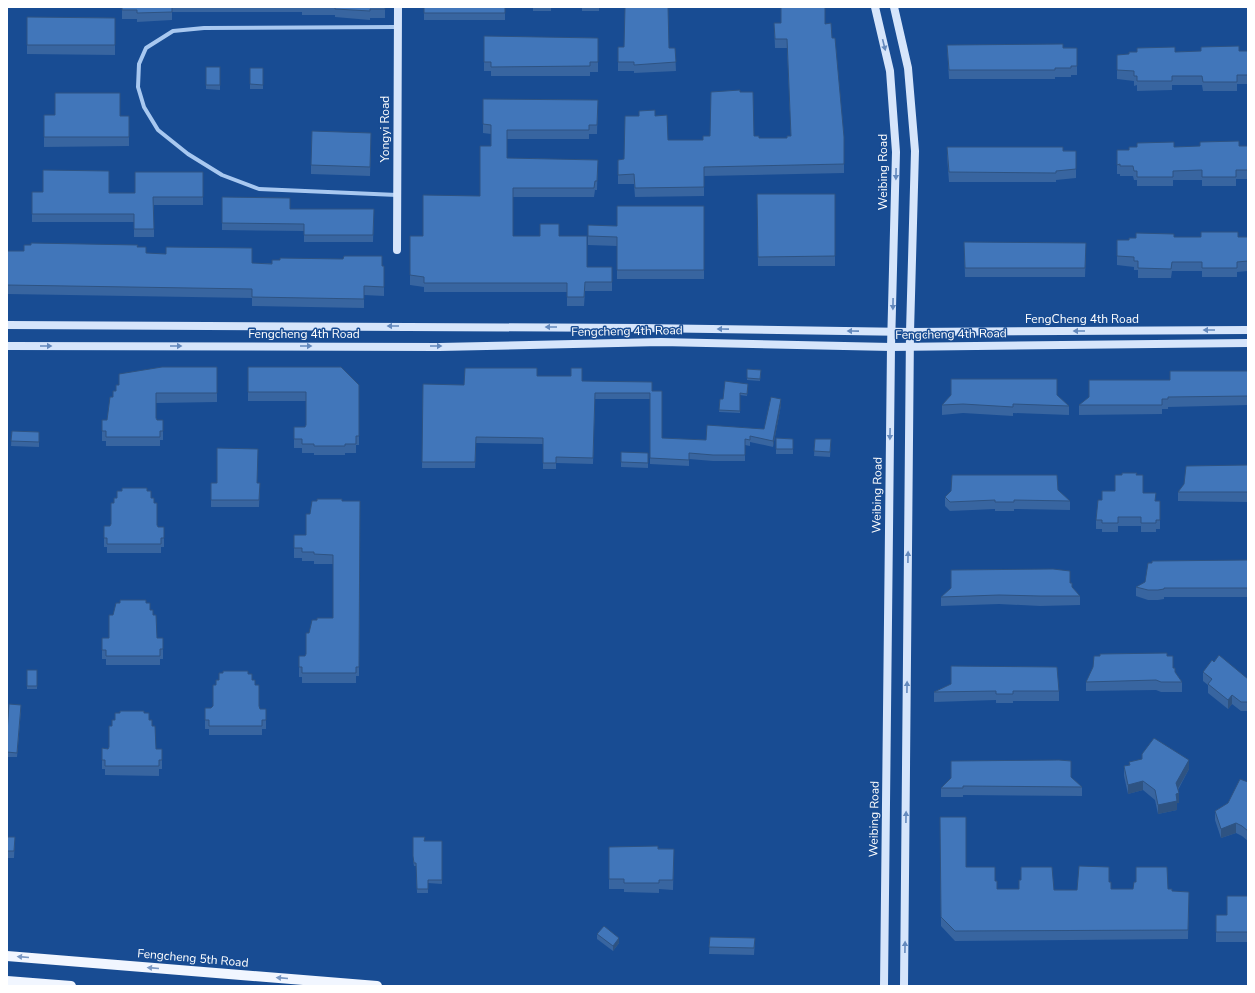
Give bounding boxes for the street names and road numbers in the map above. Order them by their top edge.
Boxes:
street label: Yongyi Road [377,96,393,163]
street label: Weibing Road [875,134,891,210]
street label: FengCheng 4th Road [1025,311,1139,327]
street label: Fengcheng 4th Road [571,322,683,340]
street label: Fengcheng 4th Road [895,325,1007,343]
street label: Fengcheng 4th Road [248,326,360,342]
street label: Weibing Road [868,457,886,533]
street label: Weibing Road [865,781,883,857]
street label: Fengcheng 5th Road [137,945,249,971]

